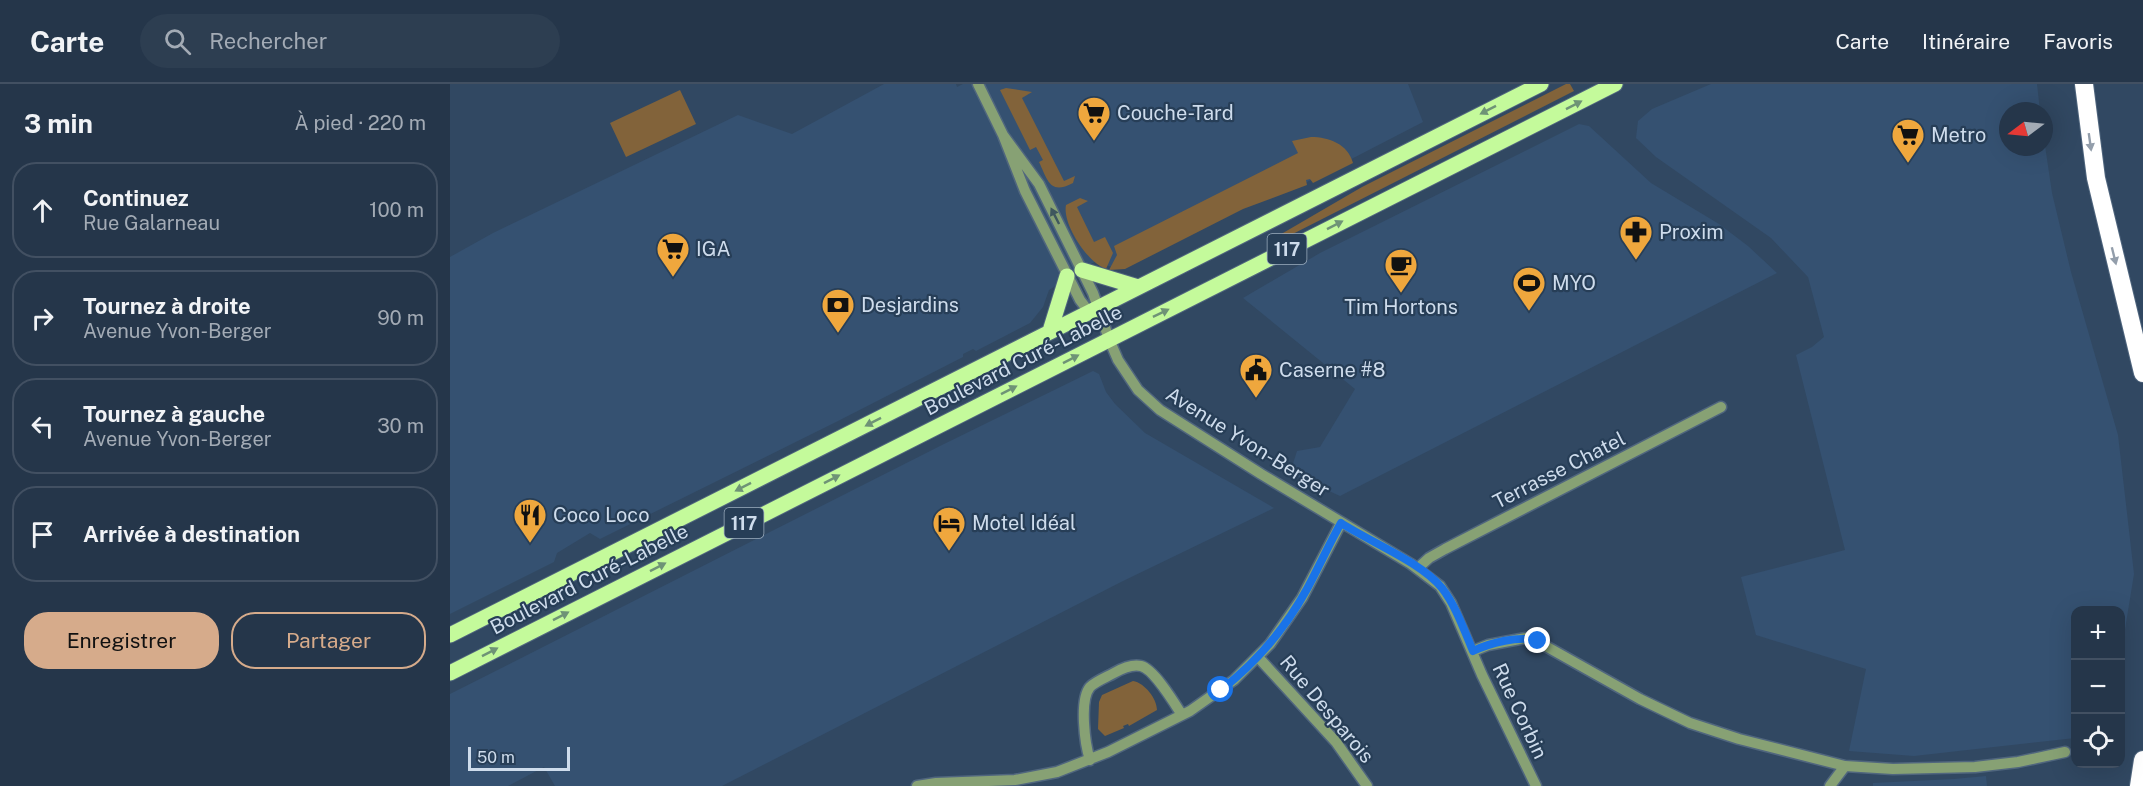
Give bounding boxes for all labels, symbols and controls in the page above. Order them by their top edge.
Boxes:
search box [140,14,560,68]
text: Carte [30,25,104,58]
icon: search [161,25,194,58]
text: Rechercher [209,28,327,54]
text: Carte [1835,29,1889,54]
text: Itinéraire [1922,29,2010,54]
text: Favoris [2043,29,2113,54]
supermarket icon: Couche-Tard [1076,95,1112,142]
one-way arrow [1565,100,1582,110]
place label: Couche-Tard [1117,101,1234,125]
north arrow [1999,102,2053,156]
one-way arrow [1480,106,1497,115]
text: 3 min [24,108,93,139]
text: À pied · 220 m [294,111,426,135]
supermarket icon: Metro [1890,117,1926,164]
place label: Metro [1931,123,1986,147]
one-way arrow [2086,133,2095,152]
text: Continuez [83,185,189,211]
icon: ahead [26,194,59,227]
text: 100 m [369,198,424,222]
one-way arrow [1050,207,1060,225]
text: Rue Galarneau [83,211,220,235]
pharmacy icon: Proxim [1618,214,1654,261]
one-way arrow [1327,220,1344,230]
place label: Proxim [1659,220,1724,244]
supermarket icon: IGA [655,231,691,278]
road number: 117 [1268,234,1306,264]
place label: IGA [696,237,731,261]
cafe icon: Tim Hortons [1383,247,1419,294]
one-way arrow [2109,247,2119,265]
sports icon: MYO [1511,265,1547,312]
place label: MYO [1552,271,1596,295]
bank icon: Desjardins [820,287,856,334]
text: Tournez à droite [83,293,251,319]
place label: Desjardins [861,293,959,317]
place label: Tim Hortons [1344,295,1458,319]
street label: Boulevard Curé-Labelle [920,300,1126,420]
icon: right [26,302,59,335]
text: 90 m [377,306,424,330]
one-way arrow [1153,309,1170,318]
text: Avenue Yvon-Berger [83,319,272,343]
public building icon: Caserne #8 [1238,352,1274,399]
one-way arrow [1062,354,1079,364]
place label: Caserne #8 [1279,358,1385,382]
street label: Avenue Yvon-Berger [1162,382,1334,502]
one-way arrow [1000,385,1017,395]
text: Tournez à gauche [83,401,265,427]
icon: left [26,410,59,443]
text: 30 m [377,414,424,438]
one-way arrow [864,417,881,426]
street label: Terrasse Chatel [1489,426,1629,514]
text: Avenue Yvon-Berger [83,427,272,451]
one-way arrow [824,474,841,484]
one-way arrow [735,482,752,492]
restaurant icon: Coco Loco [512,497,548,544]
place label: Coco Loco [553,503,649,527]
hotel icon: Motel Idéal [931,505,967,552]
road number: 117 [724,508,764,538]
place label: Motel Idéal [972,511,1076,535]
icon: arrive [26,518,59,551]
street label: Boulevard Curé-Labelle [486,519,692,639]
text: Arrivée à destination [83,521,300,547]
one-way arrow [650,562,667,572]
map controls [2071,606,2125,768]
button: + [2071,606,2125,660]
one-way arrow [553,611,570,621]
button: Enregistrer [24,612,219,669]
button: Partager [231,612,426,669]
route end [1524,627,1550,653]
one-way arrow [481,648,499,658]
street label: Rue Desparois [1275,650,1379,768]
street label: Rue Corbin [1487,660,1553,762]
button: − [2071,660,2125,714]
route start [1207,676,1233,702]
button: locate [2071,714,2125,768]
scale bar [468,744,570,772]
text: 50 m [477,748,515,767]

